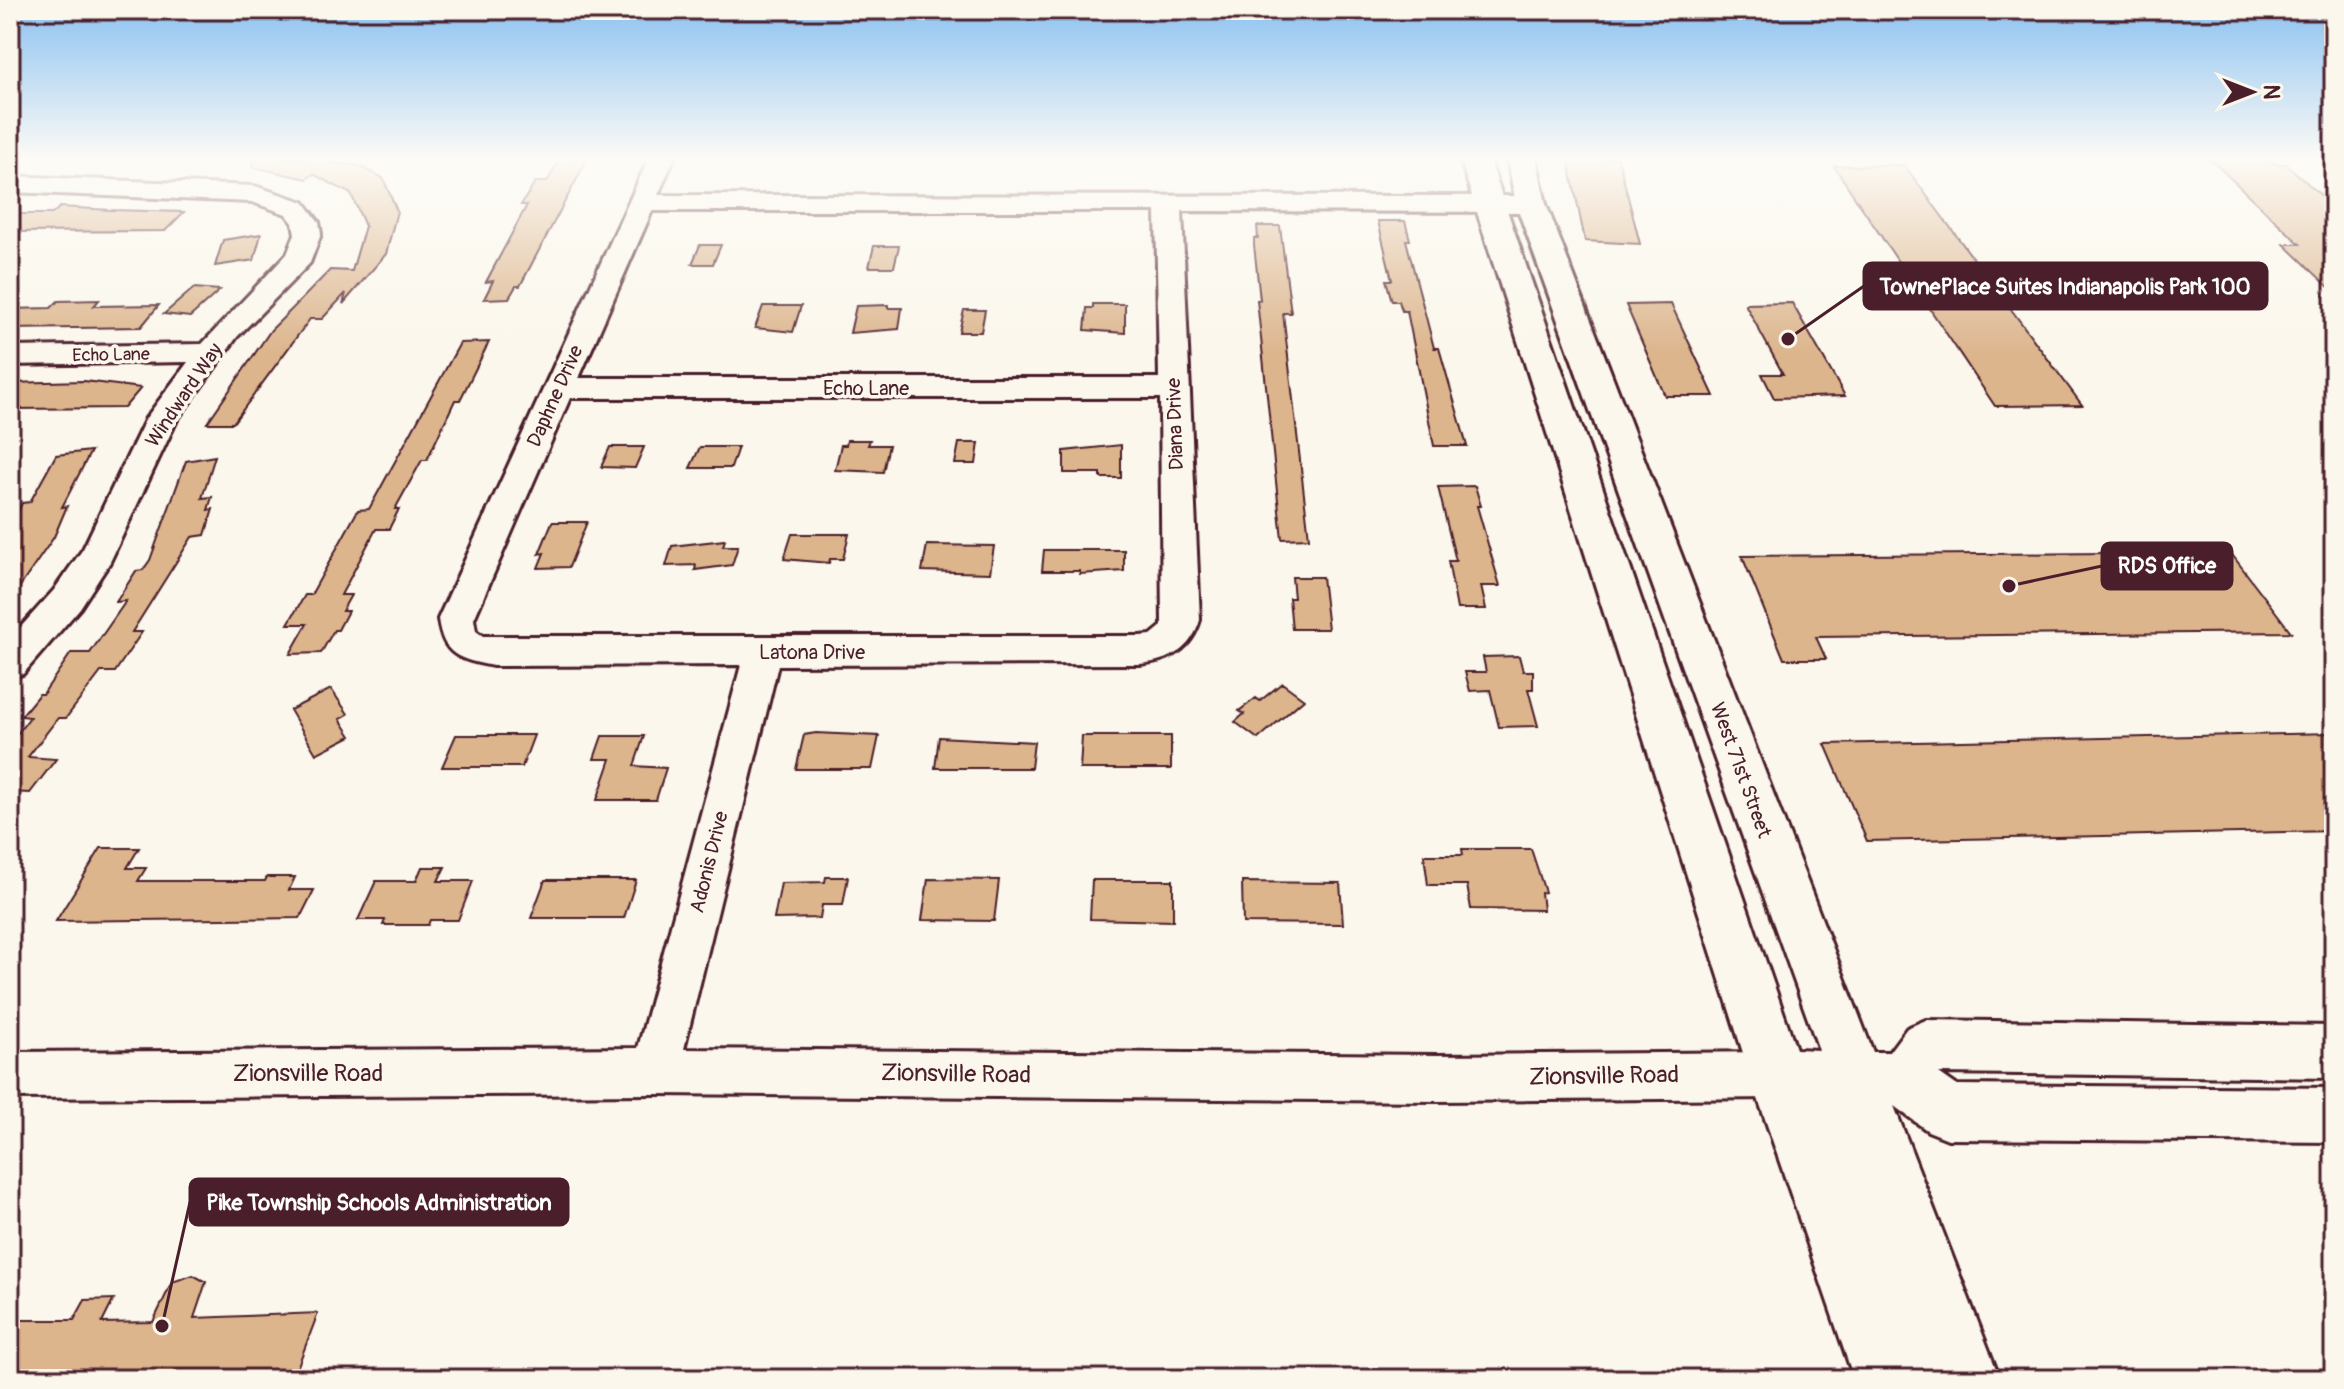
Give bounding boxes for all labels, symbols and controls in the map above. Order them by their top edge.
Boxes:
north arrow [2212,52,2292,132]
text: N [2257,85,2285,100]
callout: TownePlace Suites Indianapolis Park 100 [1864,263,2267,309]
text: TownePlace Suites Indianapolis Park 100 [1878,273,2251,301]
street label: Windward Way [140,338,228,452]
street label: Daphne Drive [521,341,589,451]
street label: Echo Lane [72,343,150,367]
street label: Echo Lane [823,376,909,401]
street label: Diana Drive [1161,377,1189,471]
callout: RDS Office [2102,543,2232,589]
text: RDS Office [2118,552,2217,580]
street label: Latona Drive [759,640,865,665]
street label: West 71st Street [1705,699,1777,842]
street label: Adonis Drive [684,808,734,915]
street label: Zionsville Road [881,1058,1031,1090]
street label: Zionsville Road [233,1059,383,1088]
street label: Zionsville Road [1529,1060,1679,1092]
callout: Pike Township Schools Administration [190,1179,568,1225]
text: Pike Township Schools Administration [206,1189,552,1217]

